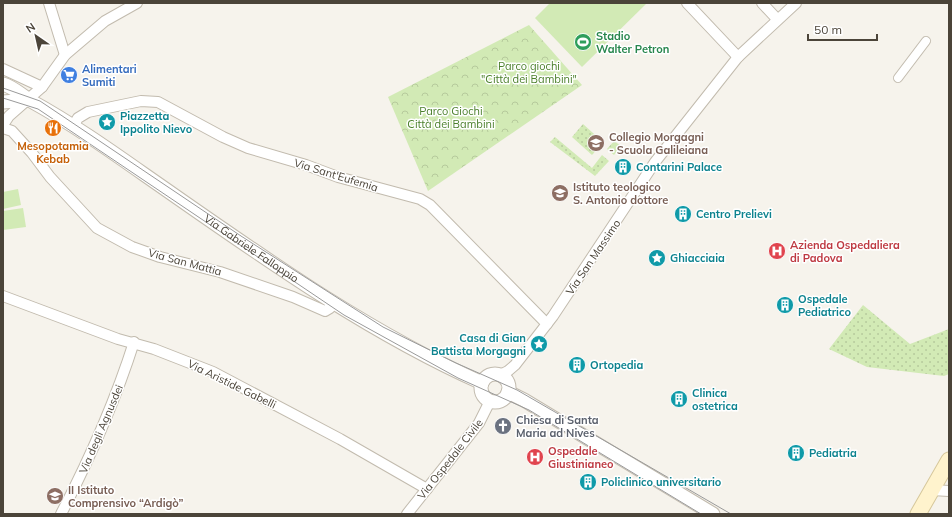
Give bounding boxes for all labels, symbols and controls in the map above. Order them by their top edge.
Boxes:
north arrow [16,16,56,56]
scale bar [808,16,877,42]
text: N [23,20,38,36]
text: 50 m [814,22,842,37]
place label: Stadio Walter Petron [596,29,669,56]
sports icon: Stadio Walter Petron [573,32,593,52]
park label: Parco giochi "Città dei Bambini" [481,59,577,86]
place label: Alimentari Sumiti [82,62,137,89]
supermarket icon: Alimentari Sumiti [59,65,79,85]
park label: Parco Giochi Città dei Bambini [407,104,495,131]
place label: Piazzetta Ippolito Nievo [120,109,193,136]
place icon: Piazzetta Ippolito Nievo [97,112,117,132]
restaurant icon: Mesopotamia Kebab [43,118,63,138]
place label: Collegio Morgagni - Scuola Galileiana [609,130,708,157]
school or university icon: Collegio Morgagni - Scuola Galileiana [586,133,606,153]
place label: Mesopotamia Kebab [17,139,89,166]
street label: Via Sant'Eufemia [292,156,380,194]
building icon: Contarini Palace [613,157,633,177]
place label: Contarini Palace [636,160,722,174]
place label: Istituto teologico S. Antonio dottore [573,180,668,207]
school or university icon: Istituto teologico S. Antonio dottore [550,183,570,203]
building icon: Centro Prelievi [673,204,693,224]
place label: Centro Prelievi [696,207,772,221]
street label: Via Gabriele Falloppio [201,211,301,285]
street label: Via San Massimo [563,217,623,297]
place label: Azienda Ospedaliera di Padova [790,238,900,265]
hospital icon: Azienda Ospedaliera di Padova [767,241,787,261]
street label: Via San Mattia [147,245,223,279]
place icon: Ghiacciaia [647,248,667,268]
place label: Ghiacciaia [670,251,725,265]
place label: Ospedale Pediatrico [798,292,851,319]
building icon: Ospedale Pediatrico [775,295,795,315]
place label: Casa di Gian Battista Morgagni [431,331,526,358]
place icon: Casa di Gian Battista Morgagni [529,334,549,354]
building icon: Ortopedia [567,355,587,375]
street label: Via Aristide Gabelli [185,356,279,412]
place label: Ortopedia [590,358,643,372]
street label: Via degli Agnusdei [76,382,126,476]
place label: Clinica ostetrica [692,386,738,413]
building icon: Clinica ostetrica [669,389,689,409]
place label: Chiesa di Santa Maria ad Nives [516,413,599,440]
street label: Via Ospedale Civile [414,416,486,502]
church icon: Chiesa di Santa Maria ad Nives [493,416,513,436]
building icon: Pediatria [786,443,806,463]
place label: Ospedale Giustinianeo [548,444,614,471]
place label: Pediatria [809,446,857,460]
hospital icon: Ospedale Giustinianeo [525,447,545,467]
building icon: Policlinico universitario [578,472,598,492]
place label: Policlinico universitario [601,475,722,489]
place label: II Istituto Comprensivo “Ardigò” [68,483,183,510]
school or university icon: II Istituto Comprensivo “Ardigò” [45,486,65,506]

